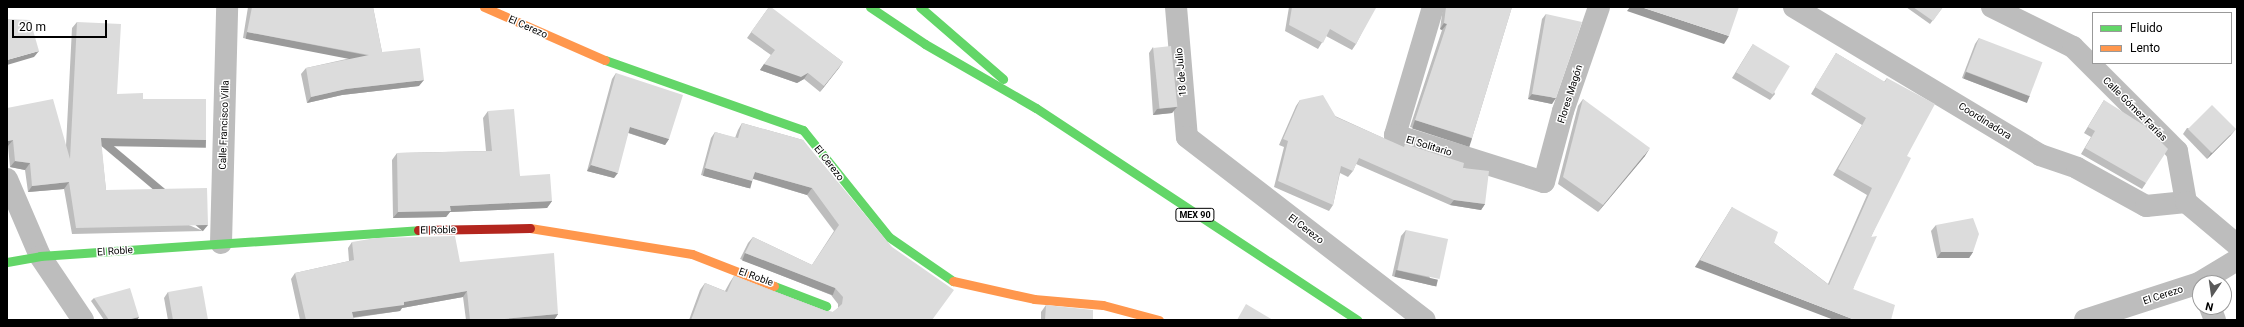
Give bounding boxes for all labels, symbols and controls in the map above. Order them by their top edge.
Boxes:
scale bar [14,12,109,38]
legend [2092,12,2232,64]
street label: El Cerezo [507,13,549,41]
text: 20 m [19,20,46,34]
text: Fluido [2130,21,2163,35]
text: Lento [2130,41,2160,55]
street label: 18 de Julio [1173,47,1189,97]
street label: Flores Magón [1555,63,1585,125]
street label: Calle Gómez Farías [2100,74,2170,144]
street label: Calle Francisco Villa [216,80,232,170]
street label: Coordinadora [1956,100,2014,142]
street label: El Solitario [1405,133,1453,159]
street label: El Cerezo [811,143,847,183]
road number: MEX 90 [1175,208,1215,222]
street label: El Cerezo [1286,211,1326,247]
street label: El Roble [420,224,456,236]
street label: El Roble [97,244,133,258]
street label: El Roble [737,265,775,289]
north arrow [2192,275,2232,315]
street label: El Cerezo [2141,283,2185,307]
text: N [2204,299,2215,313]

